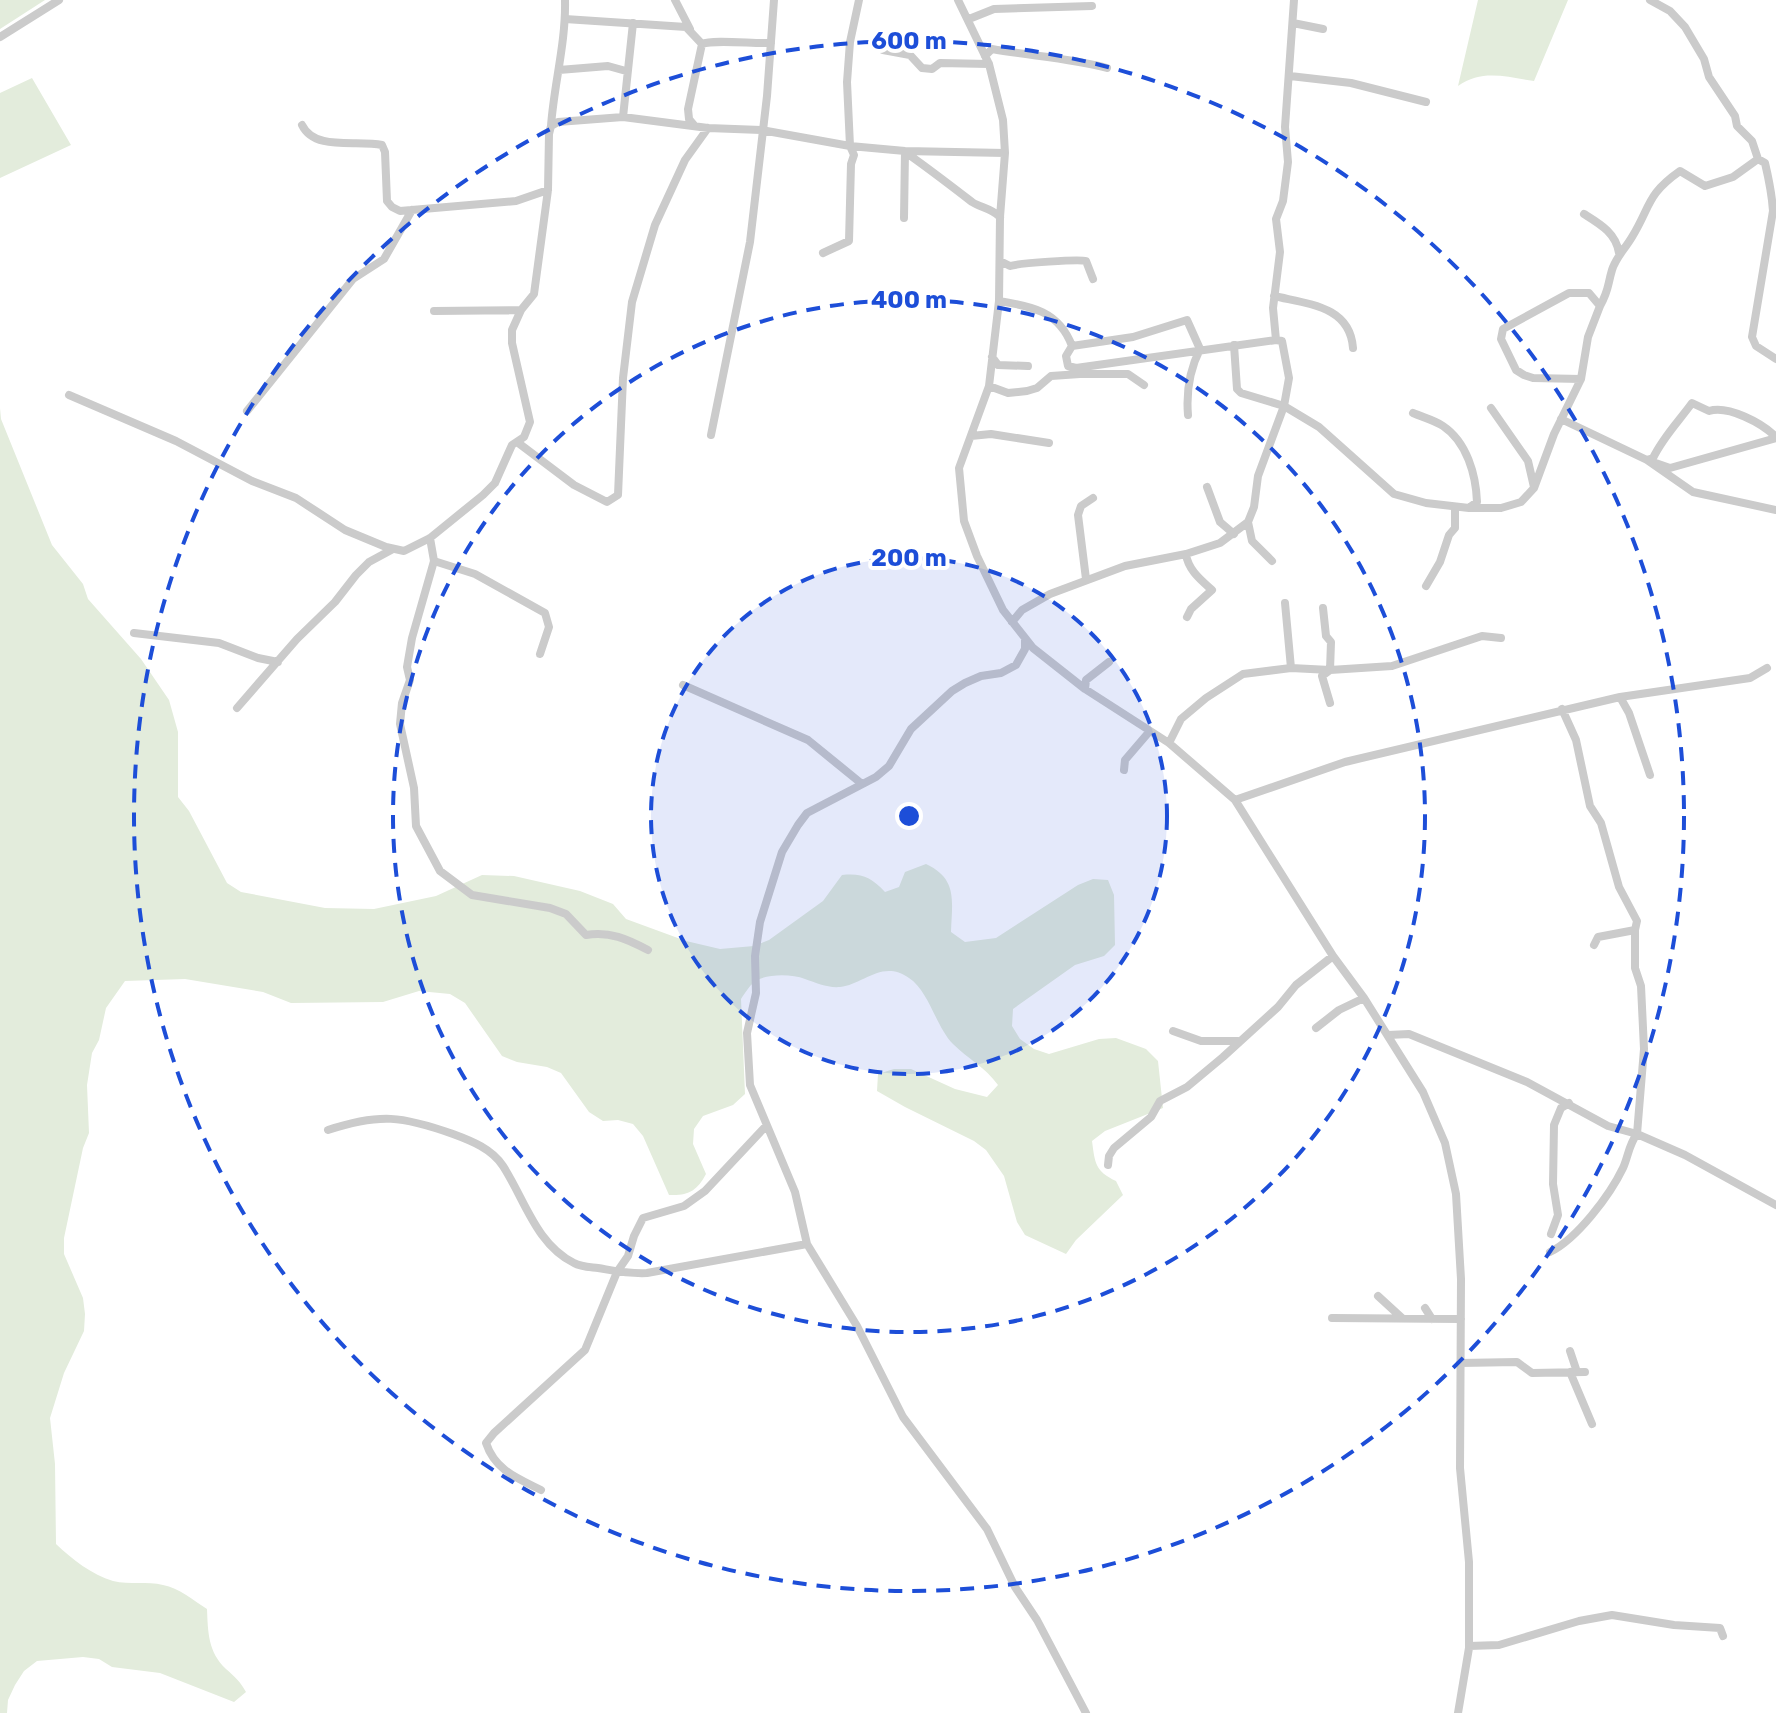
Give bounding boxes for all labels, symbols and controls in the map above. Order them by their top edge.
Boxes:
text: 600 m [871,27,947,55]
text: 400 m [871,286,947,314]
text: 200 m [871,544,947,572]
centre of rings [895,802,923,830]

